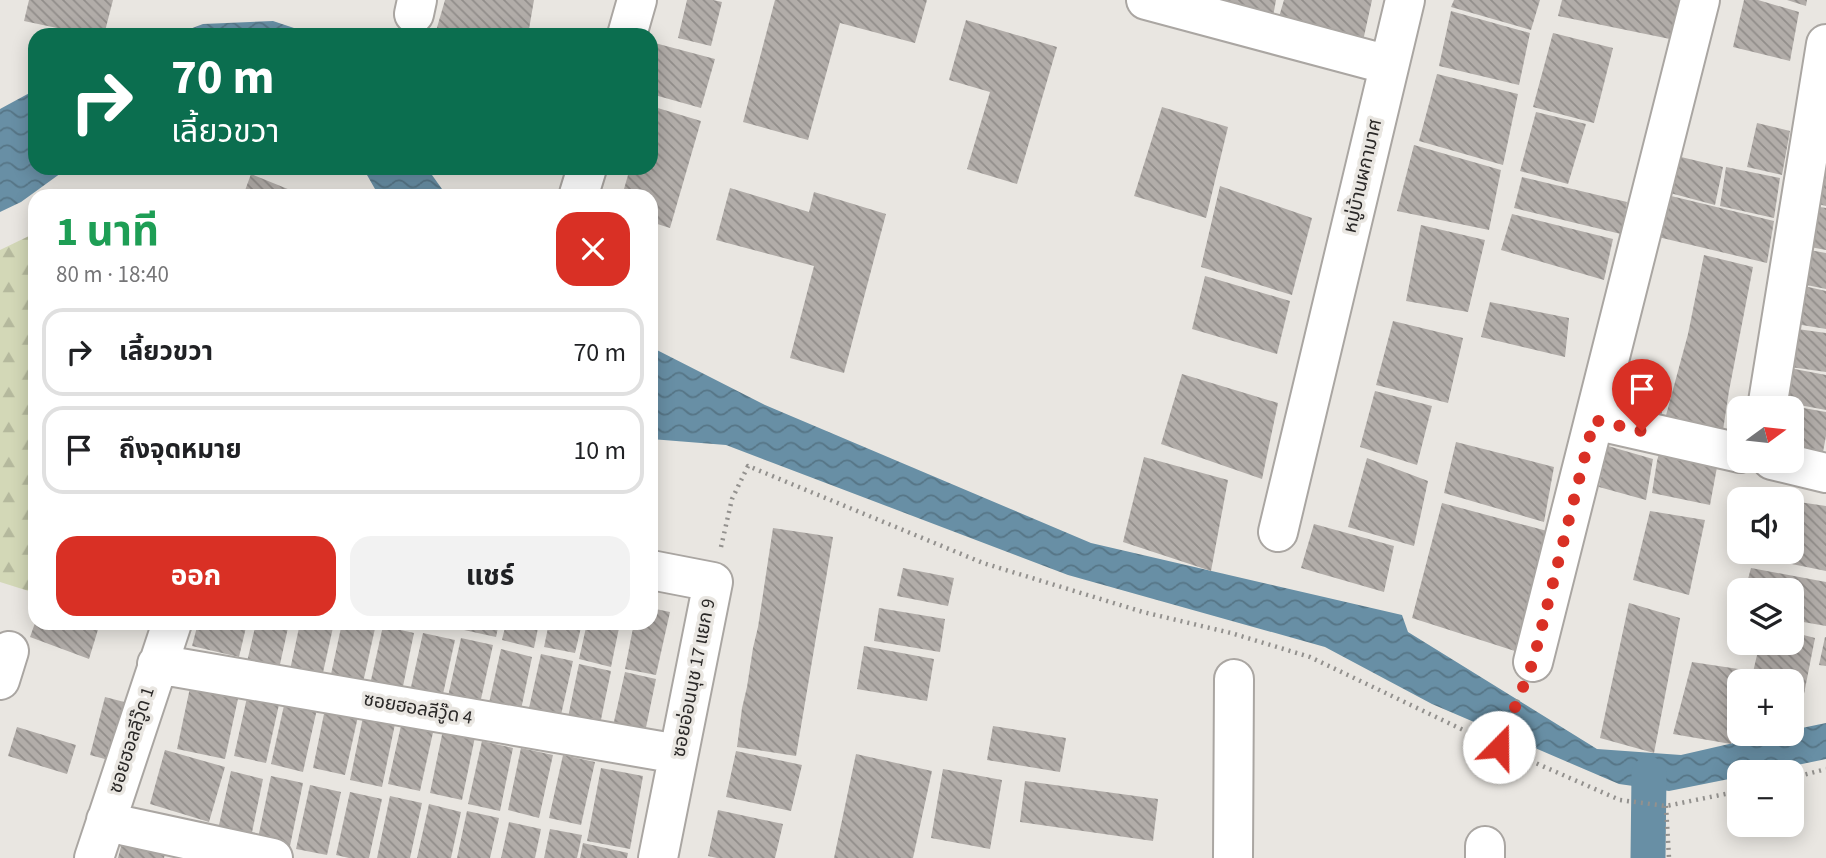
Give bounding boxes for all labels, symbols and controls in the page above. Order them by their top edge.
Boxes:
text: 70 m [171,43,275,113]
icon: right [56,56,147,147]
text: เลี้ยวขวา [171,109,279,155]
street label: หมู่บ้านผกามาศ [1337,116,1389,236]
text: 1 นาที [56,202,159,262]
button: close [556,212,630,286]
text: 80 m · 18:40 [56,258,169,291]
icon: right [60,333,98,371]
text: เลี้ยวขวา [119,333,213,370]
text: 70 m [573,334,626,371]
pin [1612,359,1672,431]
icon: arrive [1623,370,1661,408]
north arrow [1727,396,1804,472]
map controls [1727,396,1804,837]
icon: arrive [60,431,98,469]
text: ถึงจุดหมาย [119,431,242,468]
text: 10 m [573,432,626,469]
button: sound [1727,487,1804,564]
button: ออก [56,536,336,616]
button: แชร์ [350,536,630,616]
button: layers [1727,578,1804,655]
street label: ซอยอ่อนนุช 17 แยก 9 [665,596,723,760]
button: + [1727,669,1804,746]
street label: ซอยฮอลลีวู๊ด 1 [102,683,162,797]
street label: ซอยฮอลลีวู๊ด 4 [361,686,475,732]
position arrow [1462,710,1536,784]
button: − [1727,760,1804,837]

